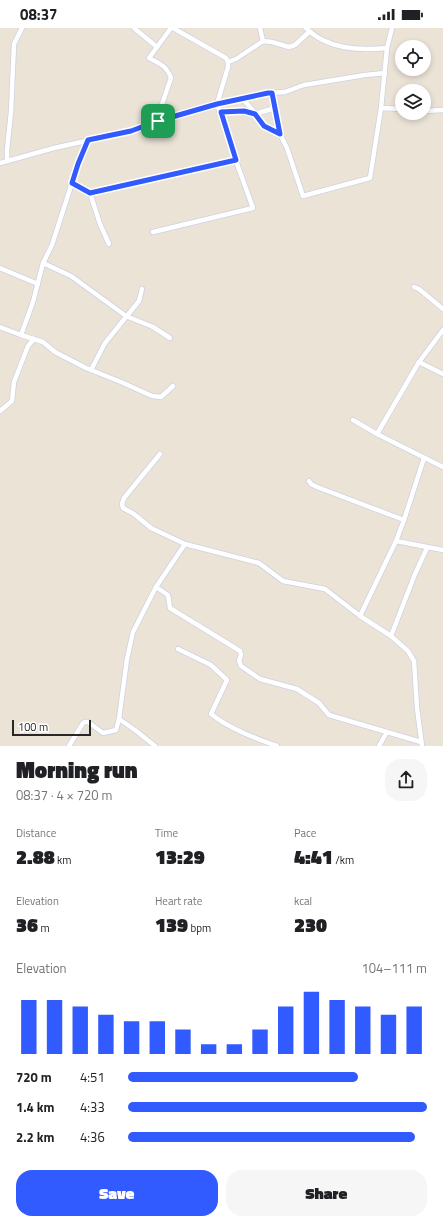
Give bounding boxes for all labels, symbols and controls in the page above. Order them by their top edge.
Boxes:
text: 08:37 [20,3,57,26]
map controls [395,40,431,120]
button: locate [395,40,431,76]
button: layers [395,84,431,120]
pin [141,104,175,138]
icon: arrive [147,110,169,132]
scale bar [12,718,91,737]
text: 100 m [18,719,48,735]
text: Morning run [16,753,138,787]
button: share [385,759,427,801]
text: 08:37 · 4 × 720 m [16,785,112,805]
text: Distance [16,825,56,841]
text: Time [155,825,178,841]
text: Pace [294,825,316,841]
text: 2.88 [16,841,55,872]
text: 13:29 [155,841,205,872]
text: 4:41 [294,841,333,872]
text: km [55,852,72,868]
text: /km [333,852,354,868]
text: Elevation [16,893,59,909]
text: Heart rate [155,893,202,909]
text: kcal [294,893,312,909]
text: 36 [16,909,38,940]
text: 139 [155,909,188,940]
text: 230 [294,909,327,940]
text: m [38,920,50,936]
text: bpm [188,920,211,936]
text: Elevation [16,958,67,978]
text: 104–111 m [361,958,427,978]
text: 720 m [16,1067,52,1087]
text: 4:51 [80,1067,105,1087]
text: 1.4 km [16,1097,54,1117]
text: 4:33 [80,1097,105,1117]
text: 2.2 km [16,1127,54,1147]
text: 4:36 [80,1127,105,1147]
button: Save [16,1170,218,1216]
button: Share [226,1170,427,1216]

